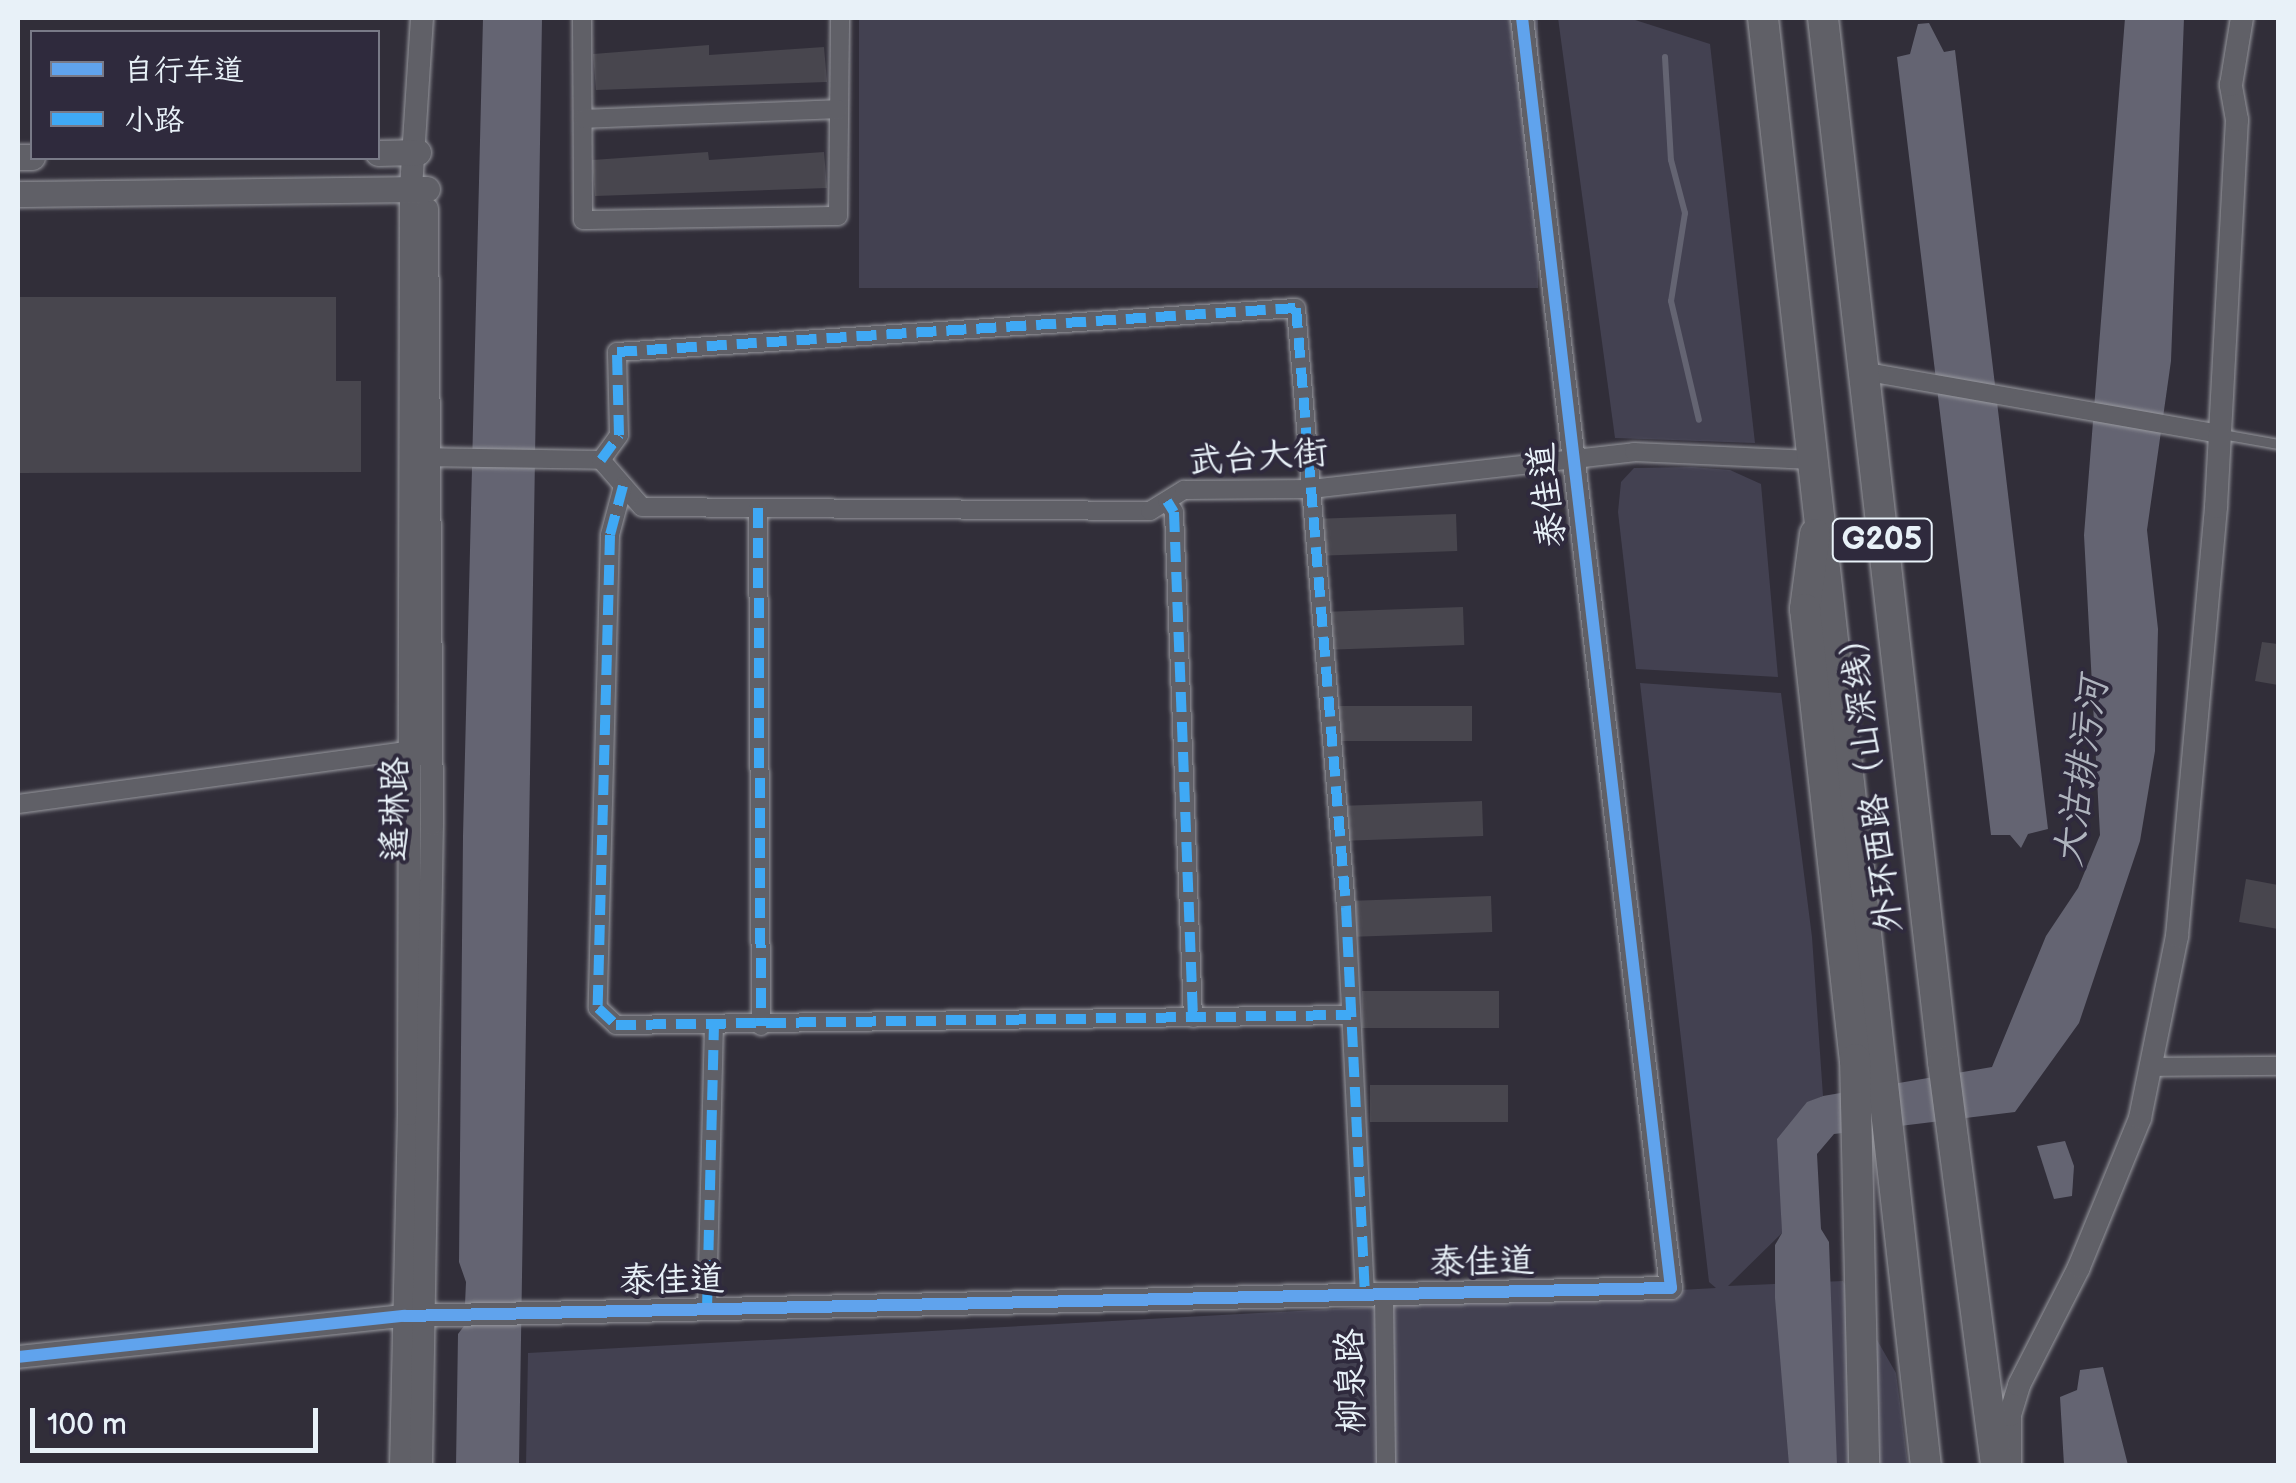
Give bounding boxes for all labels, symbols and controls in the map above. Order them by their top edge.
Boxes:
legend [30,30,380,160]
text: 自行车道 [124,53,244,89]
text: 小路 [124,103,184,139]
street label: 武台大街 [1187,432,1329,484]
street label: 泰佳道 [1521,440,1575,550]
road number: G205 [1830,513,1934,567]
street label: 外环西路（山深线） [1832,617,1912,935]
water label: 大沽排污河 [2046,675,2118,869]
street label: 遥琳路 [375,757,417,861]
street label: 泰佳道 [1429,1241,1535,1285]
street label: 泰佳道 [619,1259,725,1303]
street label: 柳泉路 [1330,1328,1374,1434]
scale bar [35,1388,322,1450]
text: 100 m [47,1407,127,1443]

